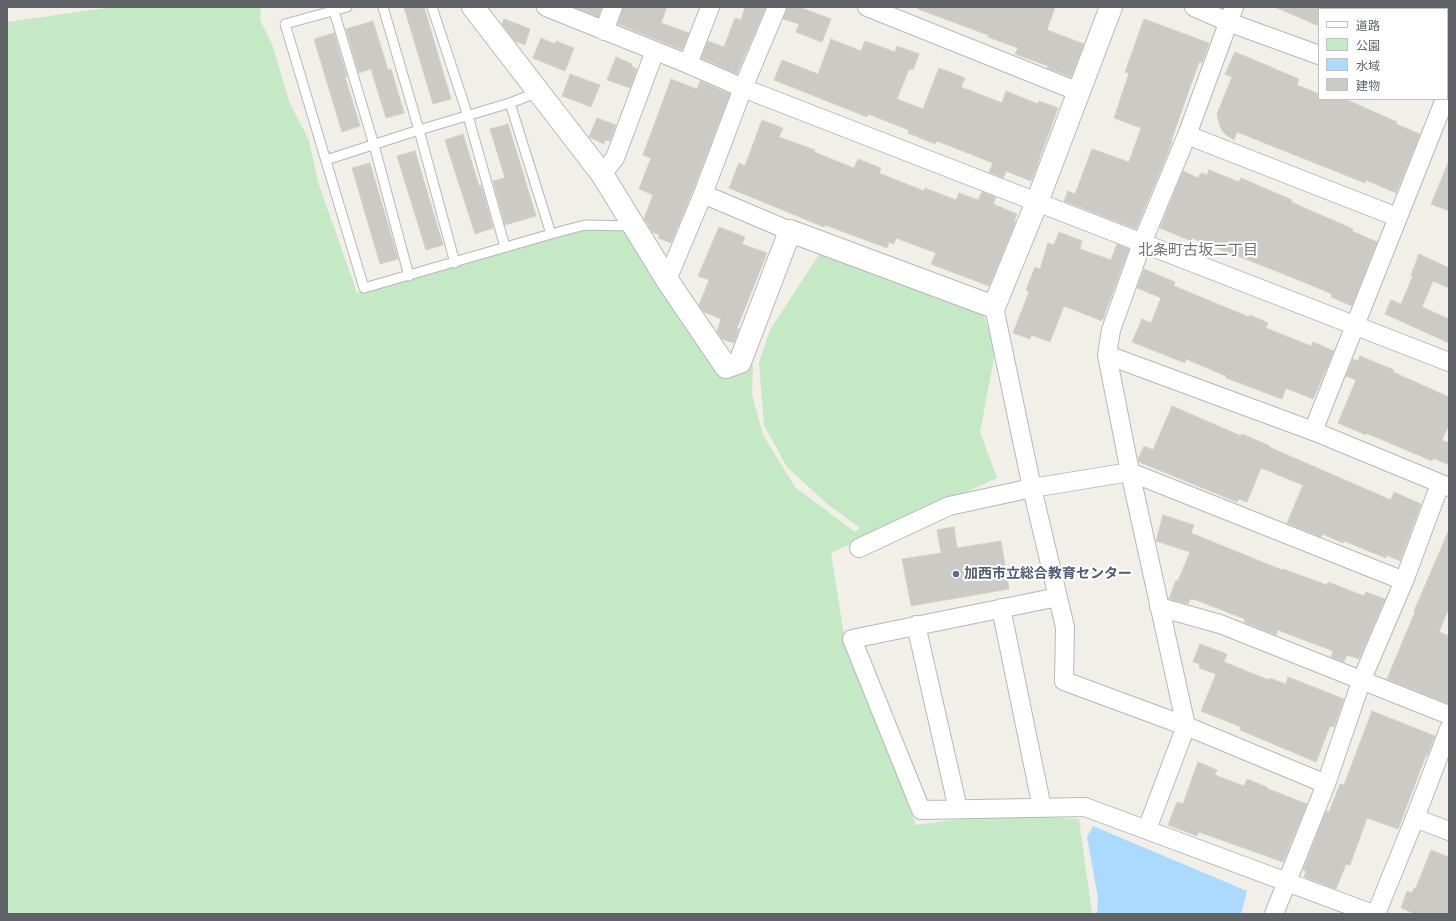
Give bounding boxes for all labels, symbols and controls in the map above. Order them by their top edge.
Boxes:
legend [1318,8,1448,100]
text: 道路 [1356,19,1380,33]
text: 公園 [1356,39,1380,53]
text: 水域 [1356,59,1380,73]
text: 建物 [1356,79,1380,93]
district label: 北条町古坂二丁目 [1138,241,1258,259]
place label: 加西市立総合教育センター [964,566,1132,582]
marker: 加西市立総合教育センター [951,569,961,579]

